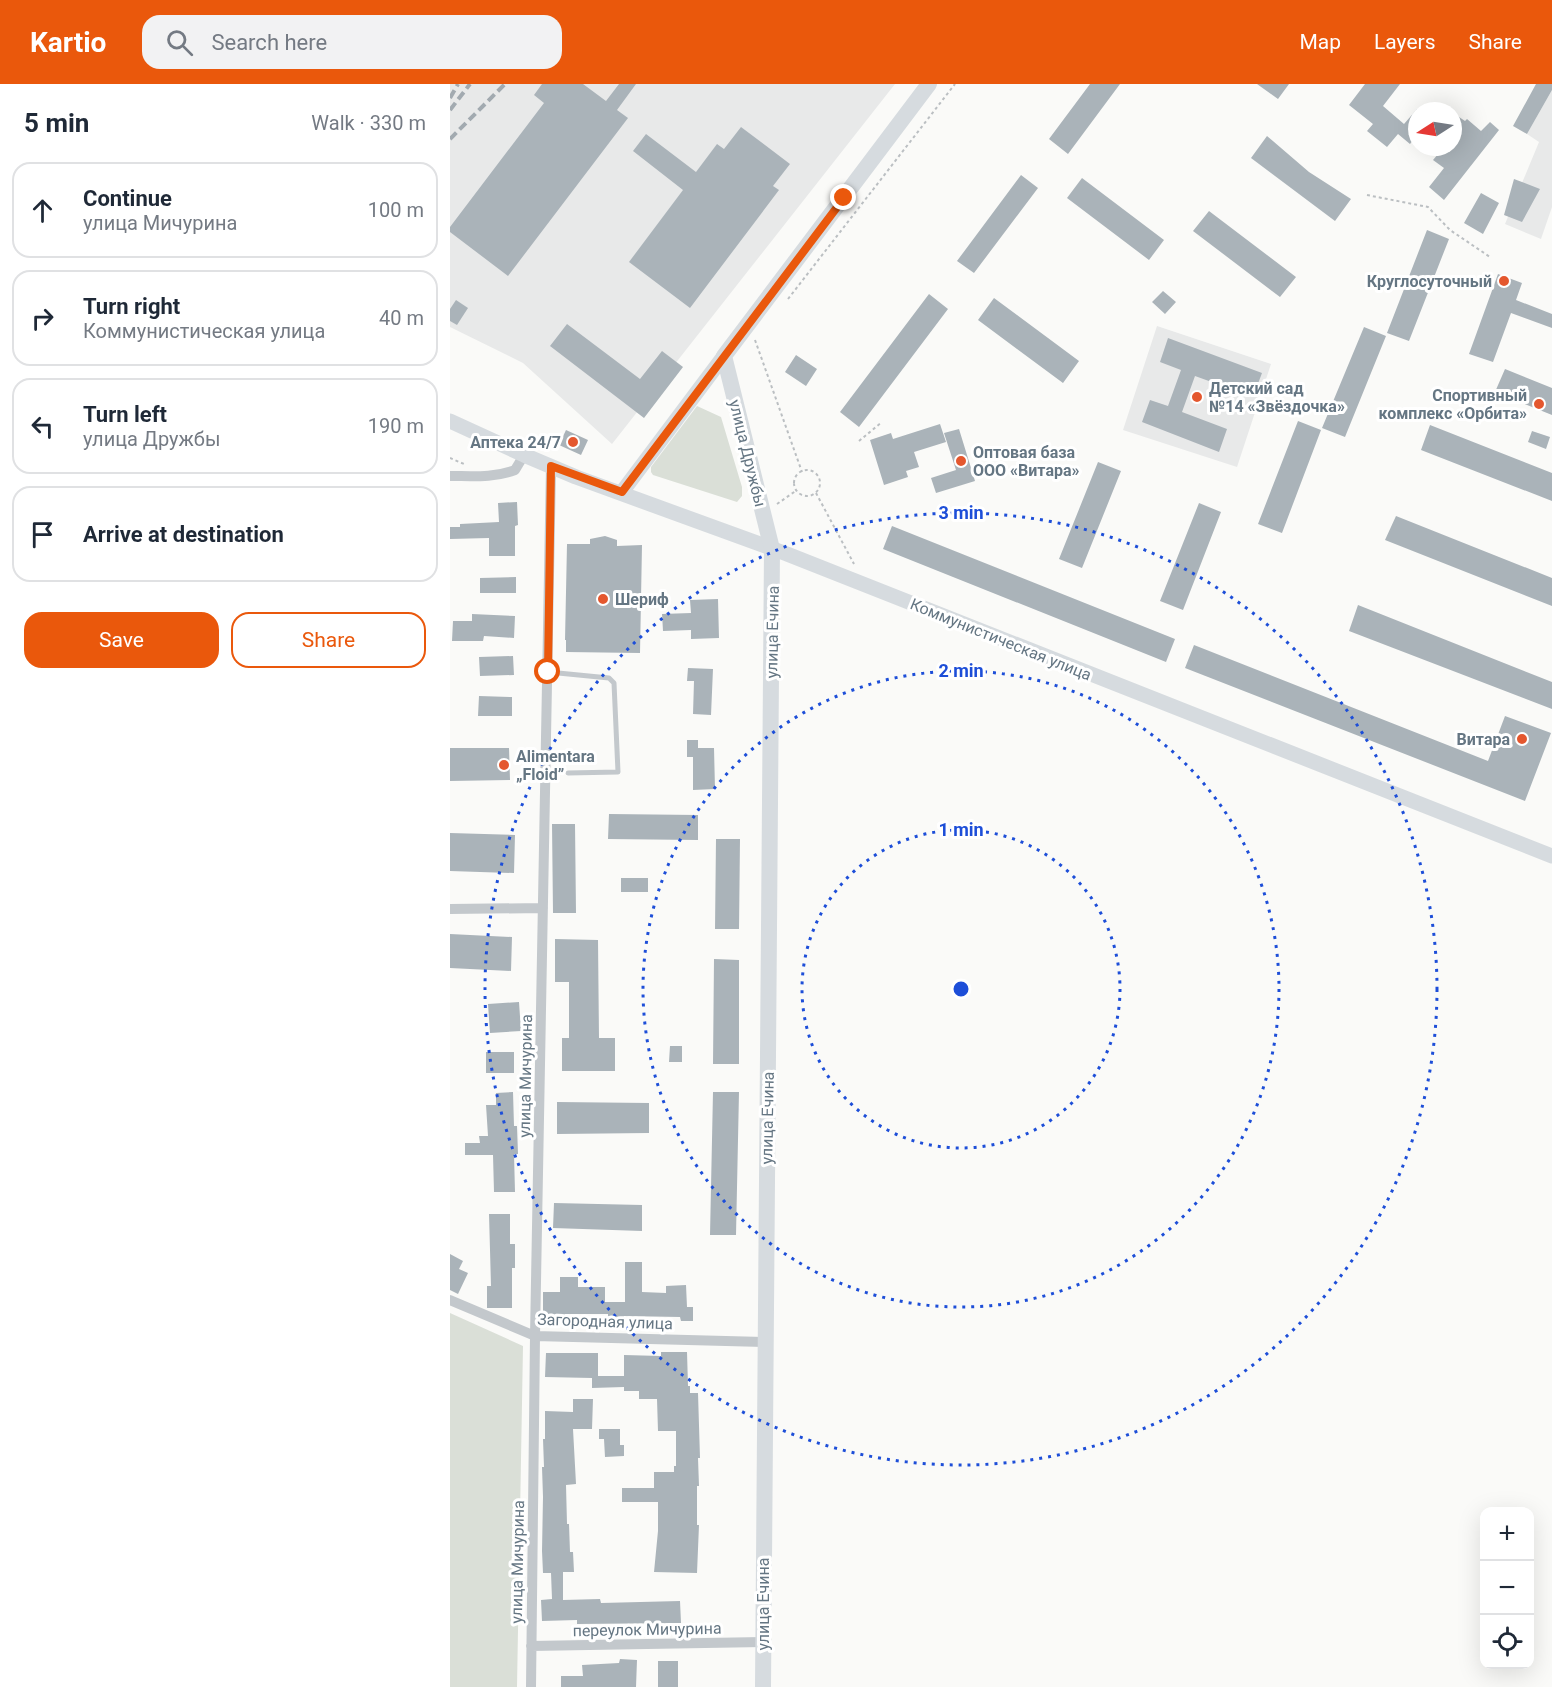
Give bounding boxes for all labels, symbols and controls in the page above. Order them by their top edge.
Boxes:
search box [142,15,562,69]
text: Kartio [30,26,106,59]
icon: search [163,26,196,59]
text: Search here [211,30,327,55]
text: Map [1299,30,1341,54]
text: Layers [1374,30,1435,54]
text: Share [1468,30,1522,54]
north arrow [1408,102,1462,156]
text: 5 min [24,108,89,138]
text: Walk · 330 m [311,111,426,135]
route end [830,184,856,210]
text: Continue [83,186,172,211]
icon: ahead [26,194,59,227]
text: 100 m [368,198,424,222]
text: улица Мичурина [83,211,237,235]
place label: Круглосуточный [1367,272,1492,291]
marker: Круглосуточный [1497,274,1511,288]
text: Turn right [83,294,180,319]
icon: right [26,302,59,335]
text: 40 m [379,306,424,330]
text: Коммунистическая улица [83,319,325,343]
place label: Детский сад №14 «Звёздочка» [1209,379,1345,416]
place label: Спортивный комплекс «Орбита» [1379,386,1527,423]
marker: Детский сад №14 «Звёздочка» [1190,390,1204,404]
street label: улица Дружбы [725,397,770,509]
marker: Спортивный комплекс «Орбита» [1532,397,1546,411]
text: Turn left [83,402,167,427]
icon: left [26,410,59,443]
text: 190 m [368,414,424,438]
text: улица Дружбы [83,427,220,451]
place label: Аптека 24/7 [470,433,561,452]
marker: Аптека 24/7 [566,435,580,449]
place label: Оптовая база ООО «Витара» [973,443,1080,480]
marker: Оптовая база ООО «Витара» [954,454,968,468]
text: 3 min [938,502,984,523]
icon: arrive [26,518,59,551]
text: Arrive at destination [83,522,284,547]
street label: улица Ечина [762,585,783,679]
place label: Шериф [615,590,669,609]
marker: Шериф [596,592,610,606]
street label: Коммунистическая улица [907,594,1094,685]
button: Save [24,612,219,668]
button: Share [231,612,426,668]
route start [534,658,560,684]
text: 2 min [938,660,984,681]
place label: Витара [1457,730,1510,749]
marker: Витара [1515,732,1529,746]
place label: Alimentara „Floid” [516,747,595,784]
marker: Alimentara „Floid” [497,758,511,772]
text: 1 min [938,819,984,840]
centre of rings [951,979,971,999]
street label: улица Мичурина [515,1014,536,1138]
street label: улица Ечина [757,1071,778,1165]
street label: Загородная улица [537,1310,673,1333]
street label: улица Мичурина [507,1500,528,1624]
map controls [1480,1507,1534,1669]
button: + [1480,1507,1534,1561]
street label: улица Ечина [754,1558,773,1650]
button: − [1480,1561,1534,1615]
button: locate [1480,1615,1534,1669]
street label: переулок Мичурина [572,1619,722,1640]

